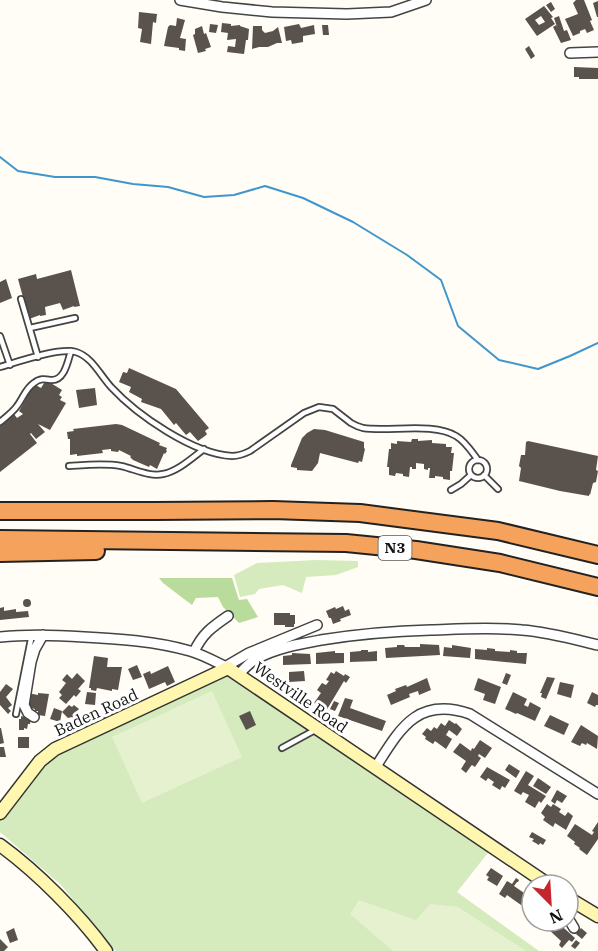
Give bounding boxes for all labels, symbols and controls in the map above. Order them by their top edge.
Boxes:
road number: N3 [378,536,412,560]
street label: Westville Road [250,657,352,737]
street label: Baden Road [51,684,141,740]
north arrow [520,873,580,933]
text: N [546,905,566,928]

